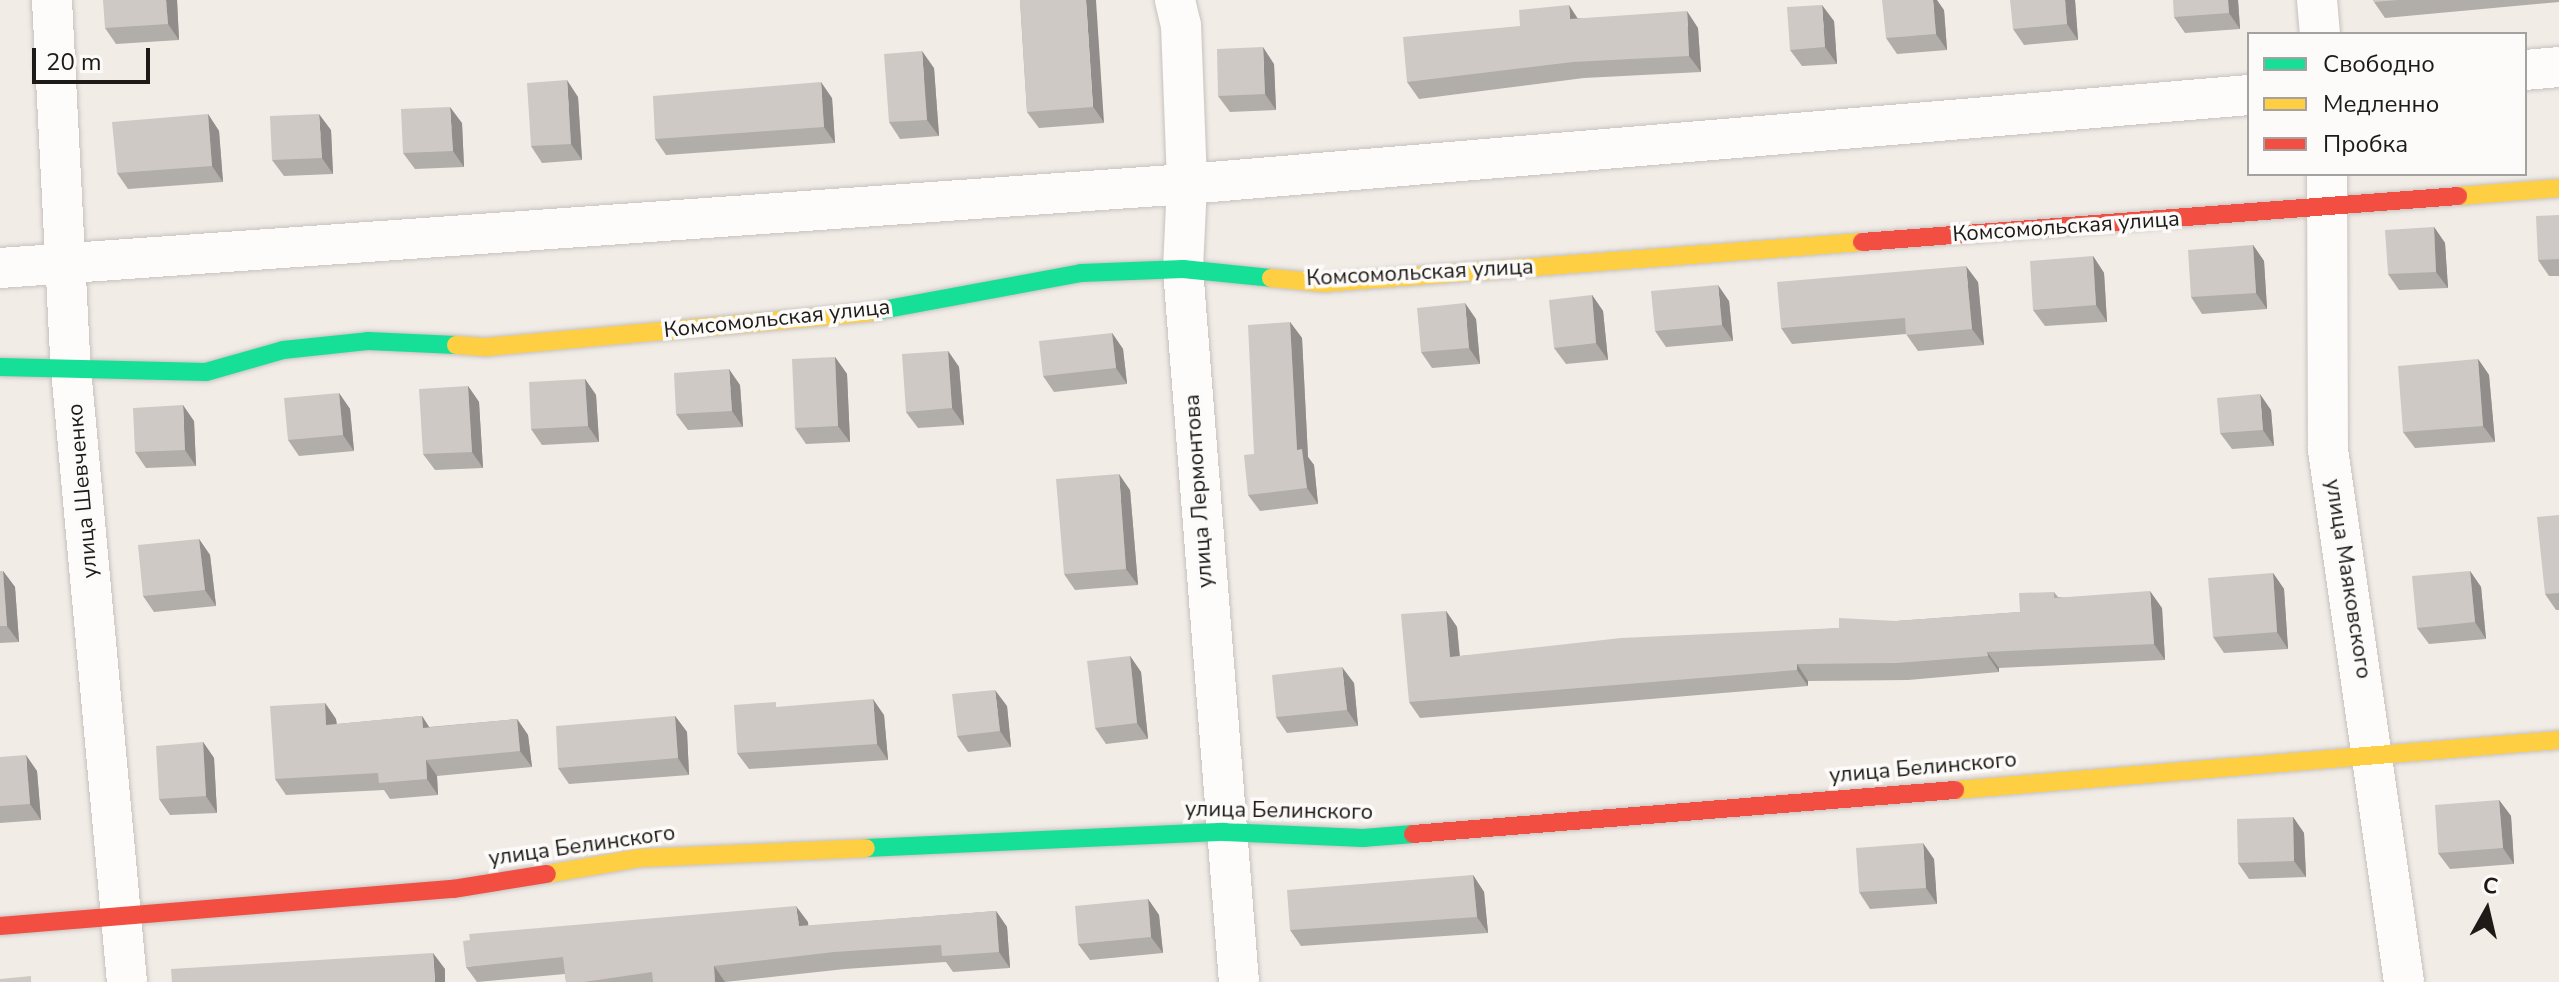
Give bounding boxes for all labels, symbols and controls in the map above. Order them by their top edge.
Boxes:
scale bar [36,32,154,82]
legend [2247,32,2527,176]
text: 20 m [46,46,102,78]
text: Свободно [2323,48,2435,80]
text: Медленно [2323,88,2439,120]
text: Пробка [2323,128,2408,160]
street label: Комсомольская улица [1952,206,2180,248]
street label: Комсомольская улица [1306,254,1534,292]
street label: Комсомольская улица [662,294,892,344]
street label: улица Лермонтова [1179,393,1219,589]
street label: улица Шевченко [62,403,104,579]
street label: улица Маяковского [2319,477,2377,681]
street label: улица Белинского [1828,747,2018,789]
street label: улица Белинского [1185,796,1373,826]
street label: улица Белинского [487,820,677,872]
north arrow [2447,870,2527,950]
text: С [2481,870,2500,902]

